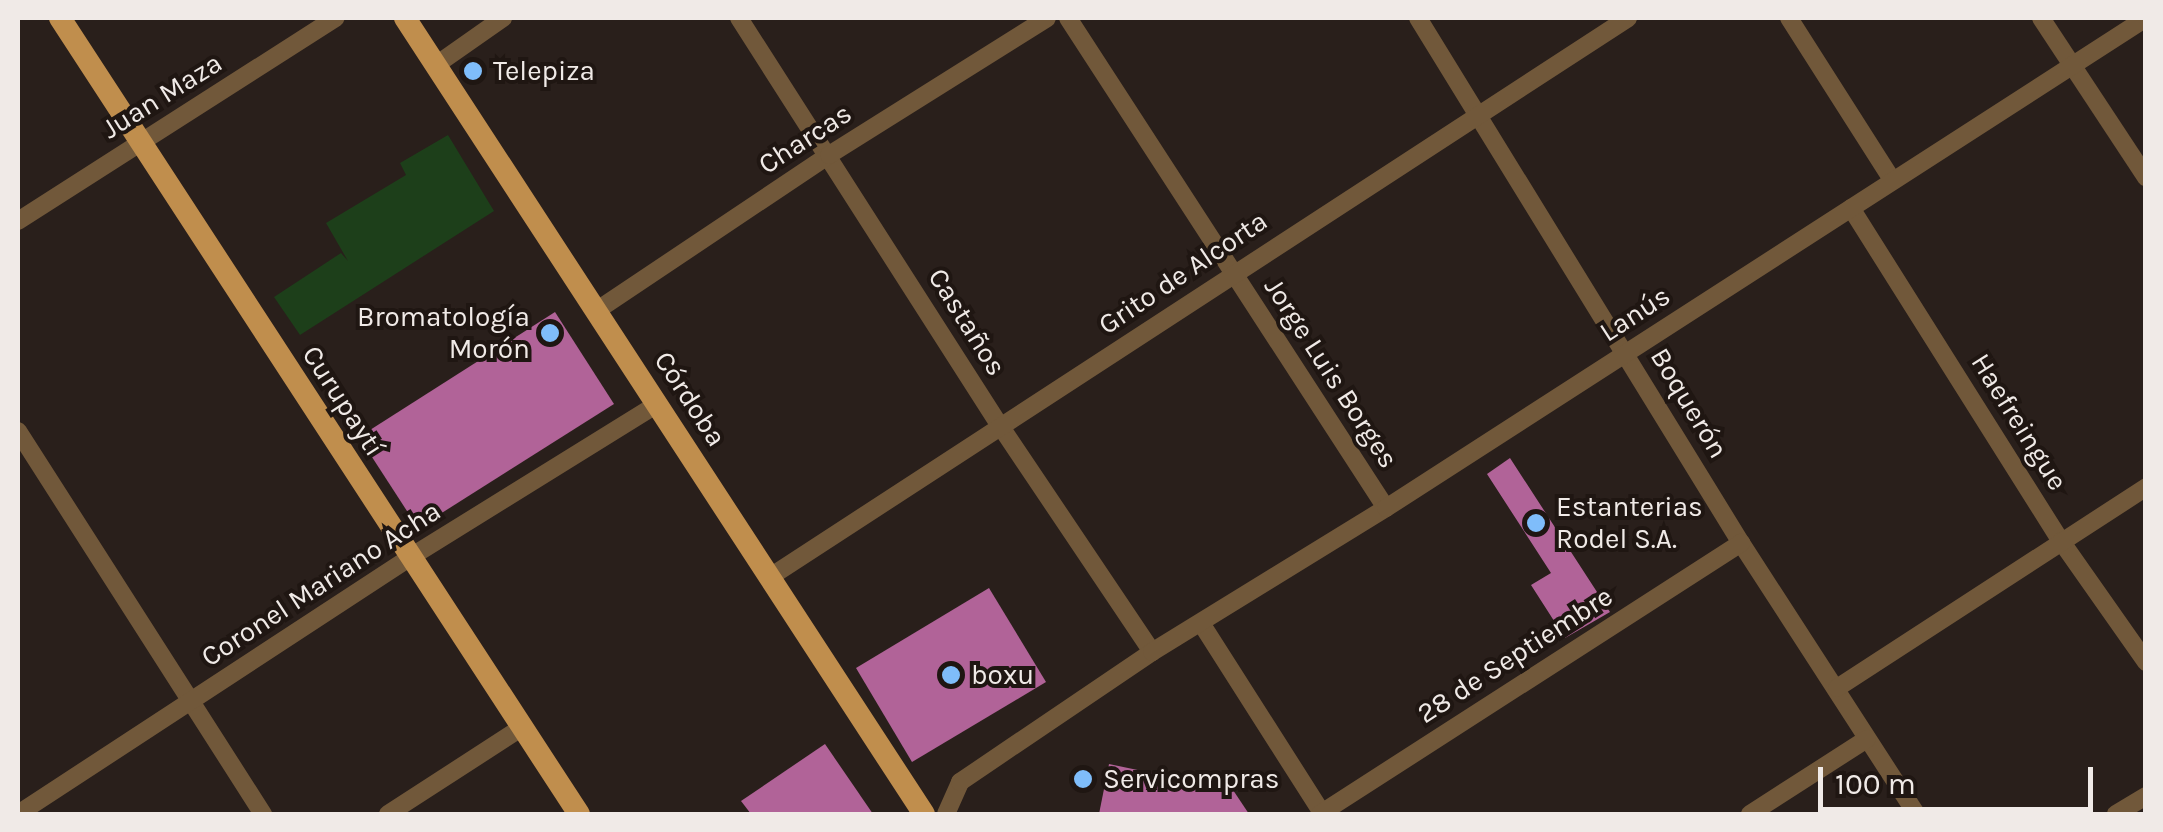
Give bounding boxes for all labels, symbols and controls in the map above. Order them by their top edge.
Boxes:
street label: Juan Maza [96,46,228,146]
place label: Telepiza [493,54,595,88]
marker: Telepiza [462,60,484,82]
street label: Charcas [752,97,858,181]
street label: Grito de Alcorta [1092,204,1274,342]
street label: Castaños [921,262,1013,382]
street label: Jorge Luis Borges [1257,272,1405,474]
street label: Lanús [1594,279,1676,349]
place label: Bromatología Morón [357,300,530,366]
marker: Bromatología Morón [539,322,561,344]
street label: Curupaytí [295,339,391,463]
street label: Boquerón [1643,342,1735,464]
street label: Córdoba [647,345,733,453]
street label: Haefreingue [1964,347,2074,497]
place label: Estanterias Rodel S.A. [1556,490,1703,556]
street label: Coronel Mariano Acha [195,494,447,674]
marker: Estanterias Rodel S.A. [1525,512,1547,534]
street label: 28 de Septiembre [1411,579,1619,731]
place label: boxu [971,658,1034,692]
marker: boxu [940,664,962,686]
scale bar [1823,747,2098,809]
place label: Servicompras [1103,762,1279,796]
text: 100 m [1835,766,1916,802]
marker: Servicompras [1072,768,1094,790]

